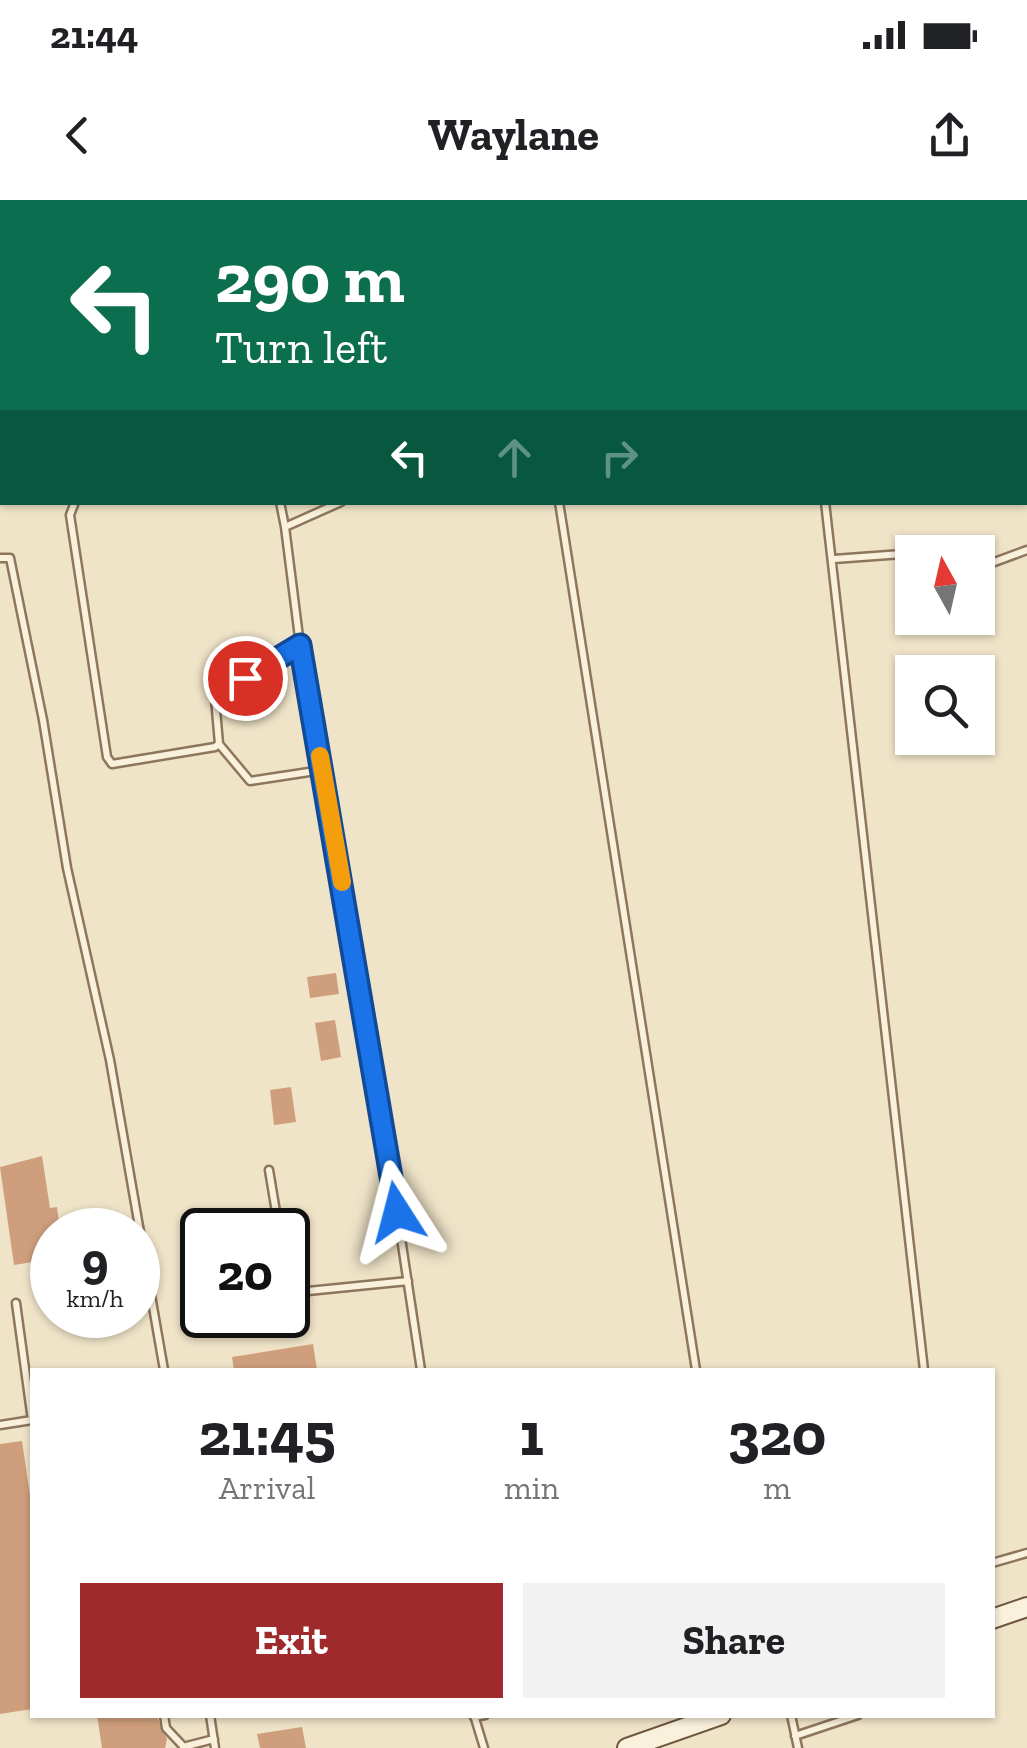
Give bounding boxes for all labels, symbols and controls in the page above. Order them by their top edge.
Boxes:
text: 21:44 [50,12,139,58]
icon: back [50,108,105,163]
text: Waylane [428,108,599,162]
icon: share [922,108,977,163]
text: 290 m [215,236,405,320]
icon: left [50,240,180,370]
text: Turn left [215,321,387,375]
icon: left [382,430,437,485]
icon: ahead [487,430,542,485]
icon: right [592,430,647,485]
north arrow [895,535,995,635]
map controls [895,535,995,755]
pin [203,636,288,721]
icon: arrive [218,651,273,706]
button: search [895,655,995,755]
position arrow [345,1160,449,1264]
speed limit sign: 20 [180,1208,310,1338]
text: 9 [82,1231,108,1291]
text: km/h [66,1283,124,1313]
text: 21:45 [199,1398,335,1470]
text: 1 [519,1398,544,1470]
text: 320 [728,1398,826,1470]
text: Arrival [219,1469,315,1507]
text: min [504,1469,559,1507]
text: m [763,1469,791,1507]
button: Exit [80,1583,503,1698]
button: Share [523,1583,945,1698]

